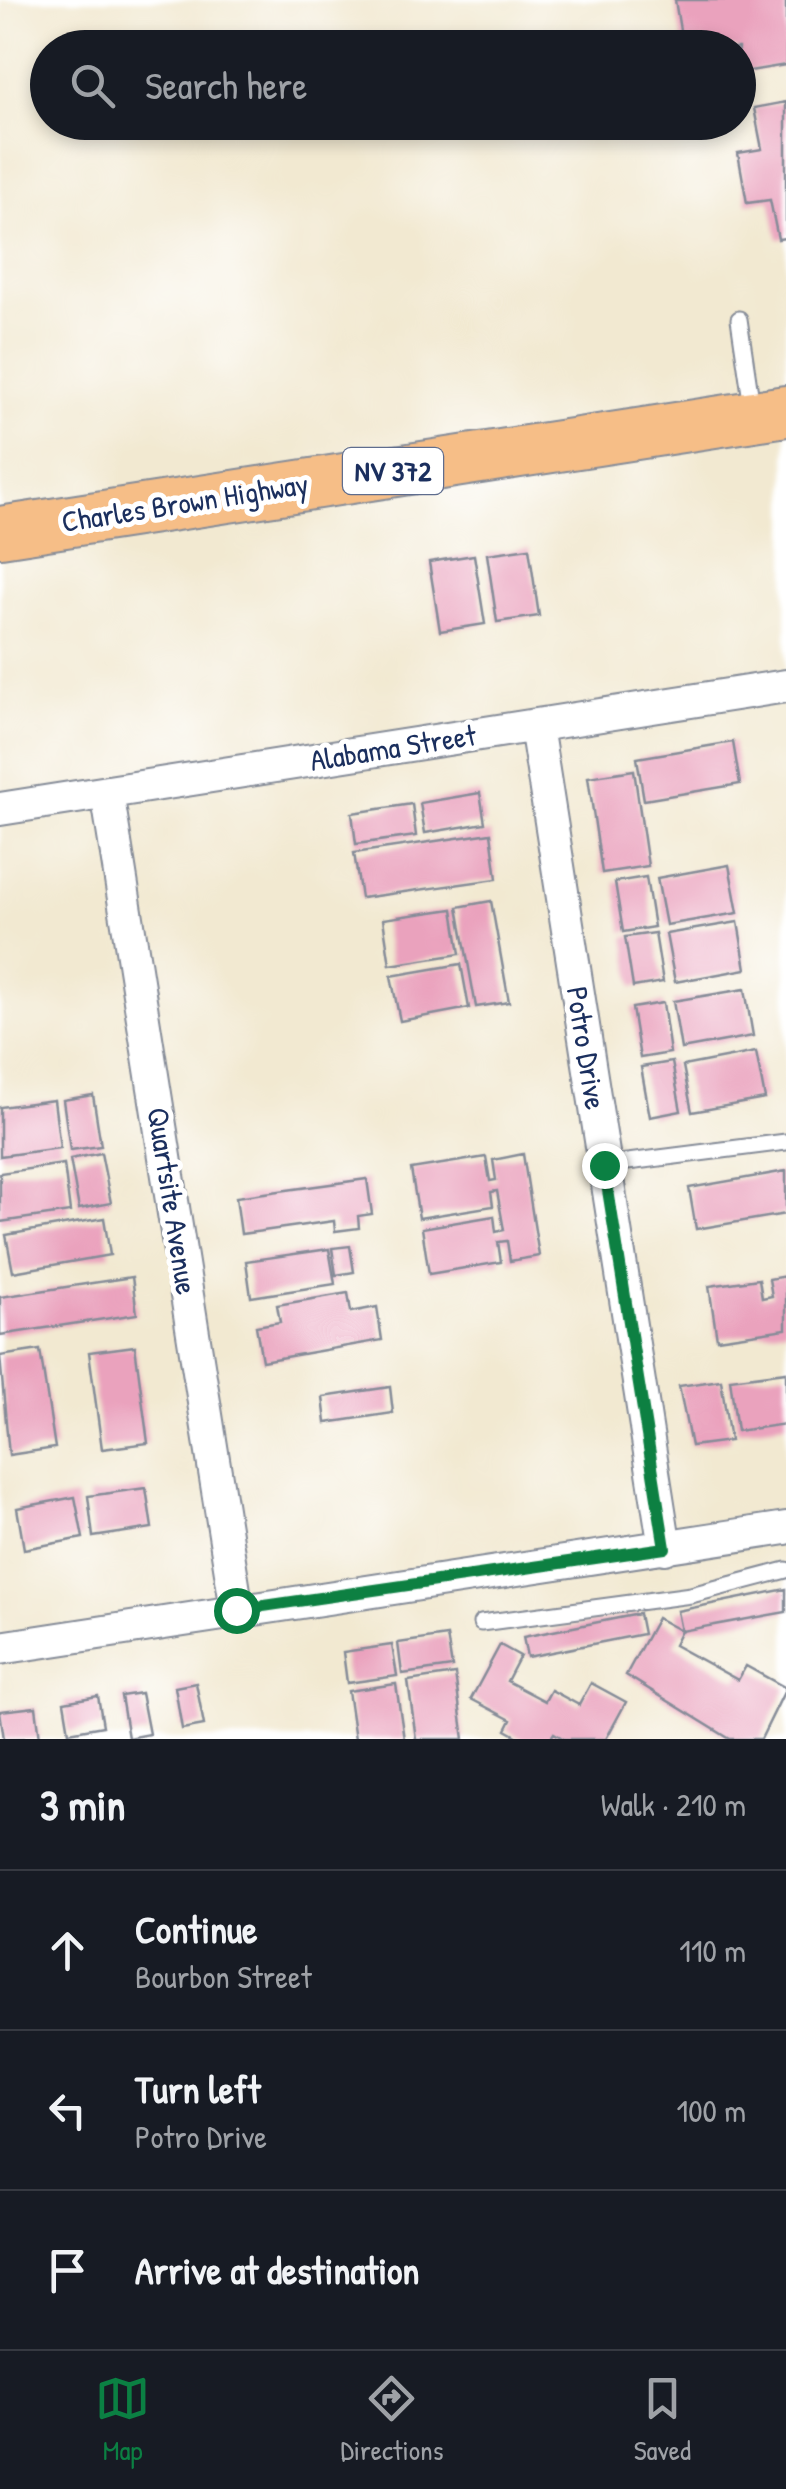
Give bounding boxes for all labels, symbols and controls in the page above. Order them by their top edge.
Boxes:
search box [30,30,756,140]
icon: search [65,58,120,113]
text: Search here [145,59,307,111]
road number: NV 372 [343,448,443,494]
street label: Charles Brown Highway [59,463,311,541]
street label: Alabama Street [307,714,479,780]
street label: Potro Drive [558,984,616,1112]
street label: Quartsite Avenue [138,1104,208,1297]
route end [582,1143,628,1189]
route start [214,1588,260,1634]
text: 3 min [40,1776,125,1833]
text: Walk · 210 m [601,1783,746,1826]
text: Continue [135,1903,257,1955]
icon: ahead [40,1923,95,1978]
text: 110 m [679,1929,746,1972]
text: Bourbon Street [135,1955,312,1998]
text: Turn left [135,2063,260,2115]
icon: left [40,2083,95,2138]
text: 100 m [677,2089,746,2132]
text: Potro Drive [135,2115,267,2158]
icon: arrive [40,2243,95,2298]
text: Arrive at destination [135,2244,419,2296]
tab: Map [95,2371,150,2469]
tab: Directions [340,2371,443,2469]
tab: Saved [634,2371,691,2469]

